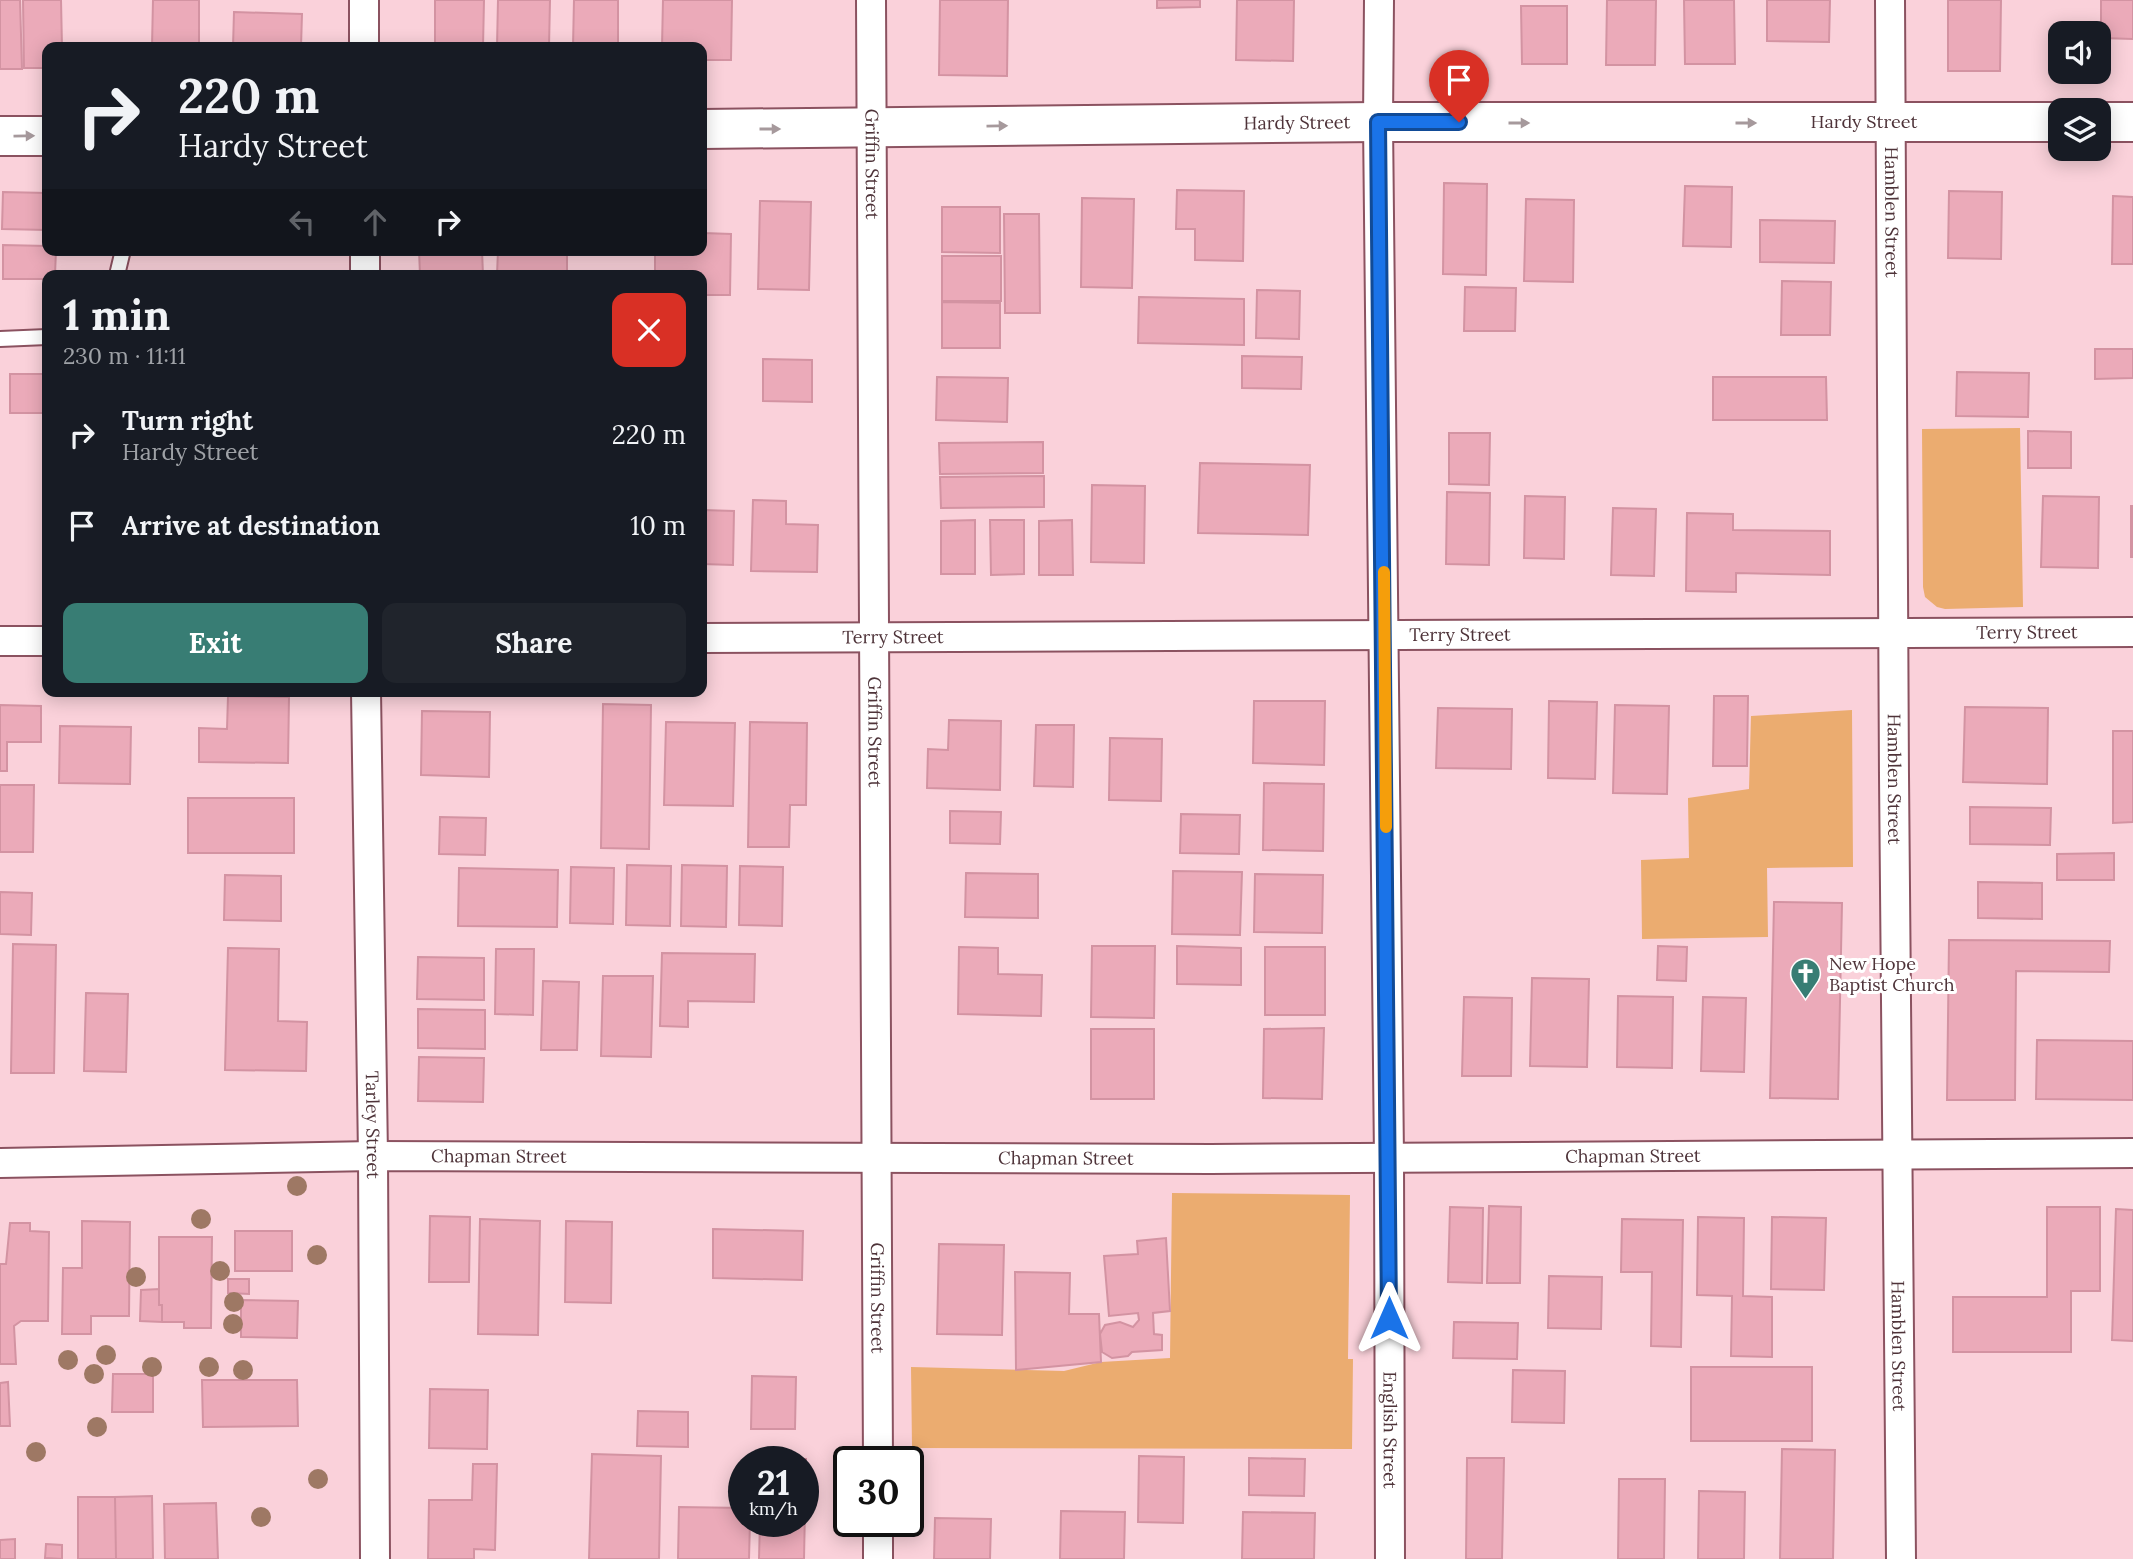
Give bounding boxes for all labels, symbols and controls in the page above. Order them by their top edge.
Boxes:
map controls [2048,21,2111,161]
button: sound [2048,21,2111,84]
pin [1429,50,1489,122]
icon: arrive [1440,61,1478,99]
text: 220 m [178,64,319,126]
icon: right [63,70,154,161]
button: layers [2048,98,2111,161]
street label: Griffin Street [861,109,884,219]
street label: Hardy Street [1243,110,1351,134]
street label: Hardy Street [1811,110,1917,133]
one-way arrow [1508,117,1530,129]
one-way arrow [1736,117,1758,129]
one-way arrow [987,121,1009,132]
one-way arrow [759,123,781,134]
text: Hardy Street [178,125,368,166]
one-way arrow [13,130,35,142]
street label: Hamblen Street [1880,146,1904,278]
icon: left [283,203,321,241]
icon: ahead [356,203,394,241]
icon: right [429,203,467,241]
text: 1 min [63,288,170,342]
button: close [612,293,686,367]
text: 230 m · 11:11 [63,341,186,370]
text: Turn right [122,404,253,437]
icon: right [63,416,101,454]
text: 220 m [612,418,686,451]
text: Hardy Street [122,437,258,466]
icon: arrive [63,507,101,545]
text: Arrive at destination [122,509,380,542]
text: 10 m [630,509,686,542]
button: Exit [63,603,368,683]
button: Share [382,603,686,683]
street label: Terry Street [1976,620,2078,644]
street label: Terry Street [1409,623,1511,646]
street label: Terry Street [842,625,944,648]
street label: Griffin Street [863,677,887,787]
street label: Hamblen Street [1883,713,1906,845]
place label: New Hope Baptist Church [1829,952,1955,996]
church icon: New Hope Baptist Church [1789,957,1823,1001]
street label: Tarley Street [361,1071,385,1179]
street label: Chapman Street [431,1144,567,1168]
street label: Chapman Street [1565,1144,1701,1168]
street label: Chapman Street [998,1146,1134,1170]
street label: Griffin Street [866,1243,889,1353]
street label: Hamblen Street [1886,1280,1911,1412]
position arrow [1352,1281,1426,1355]
street label: English Street [1379,1371,1402,1489]
speed limit sign: 30 [833,1446,924,1537]
text: 21 [757,1460,790,1505]
text: km/h [749,1497,798,1520]

